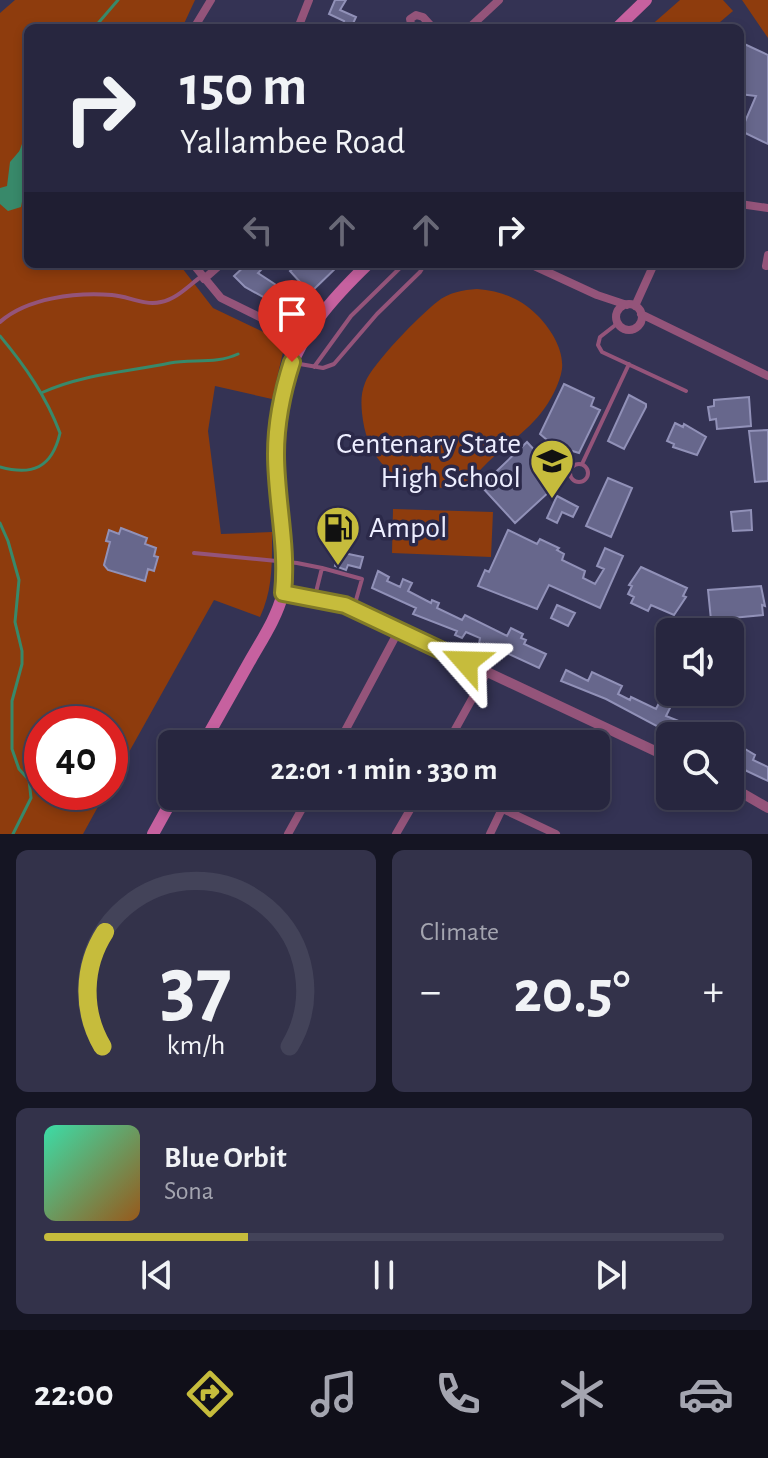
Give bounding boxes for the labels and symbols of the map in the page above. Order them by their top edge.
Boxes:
pin [258,280,326,362]
place label: Centenary State High School [336,429,521,493]
school or university icon: Centenary State High School [528,437,576,500]
fuel station icon: Ampol [314,504,362,567]
place label: Ampol [369,513,447,543]
position arrow [424,620,508,704]
speed limit sign: 40 [24,706,128,810]

